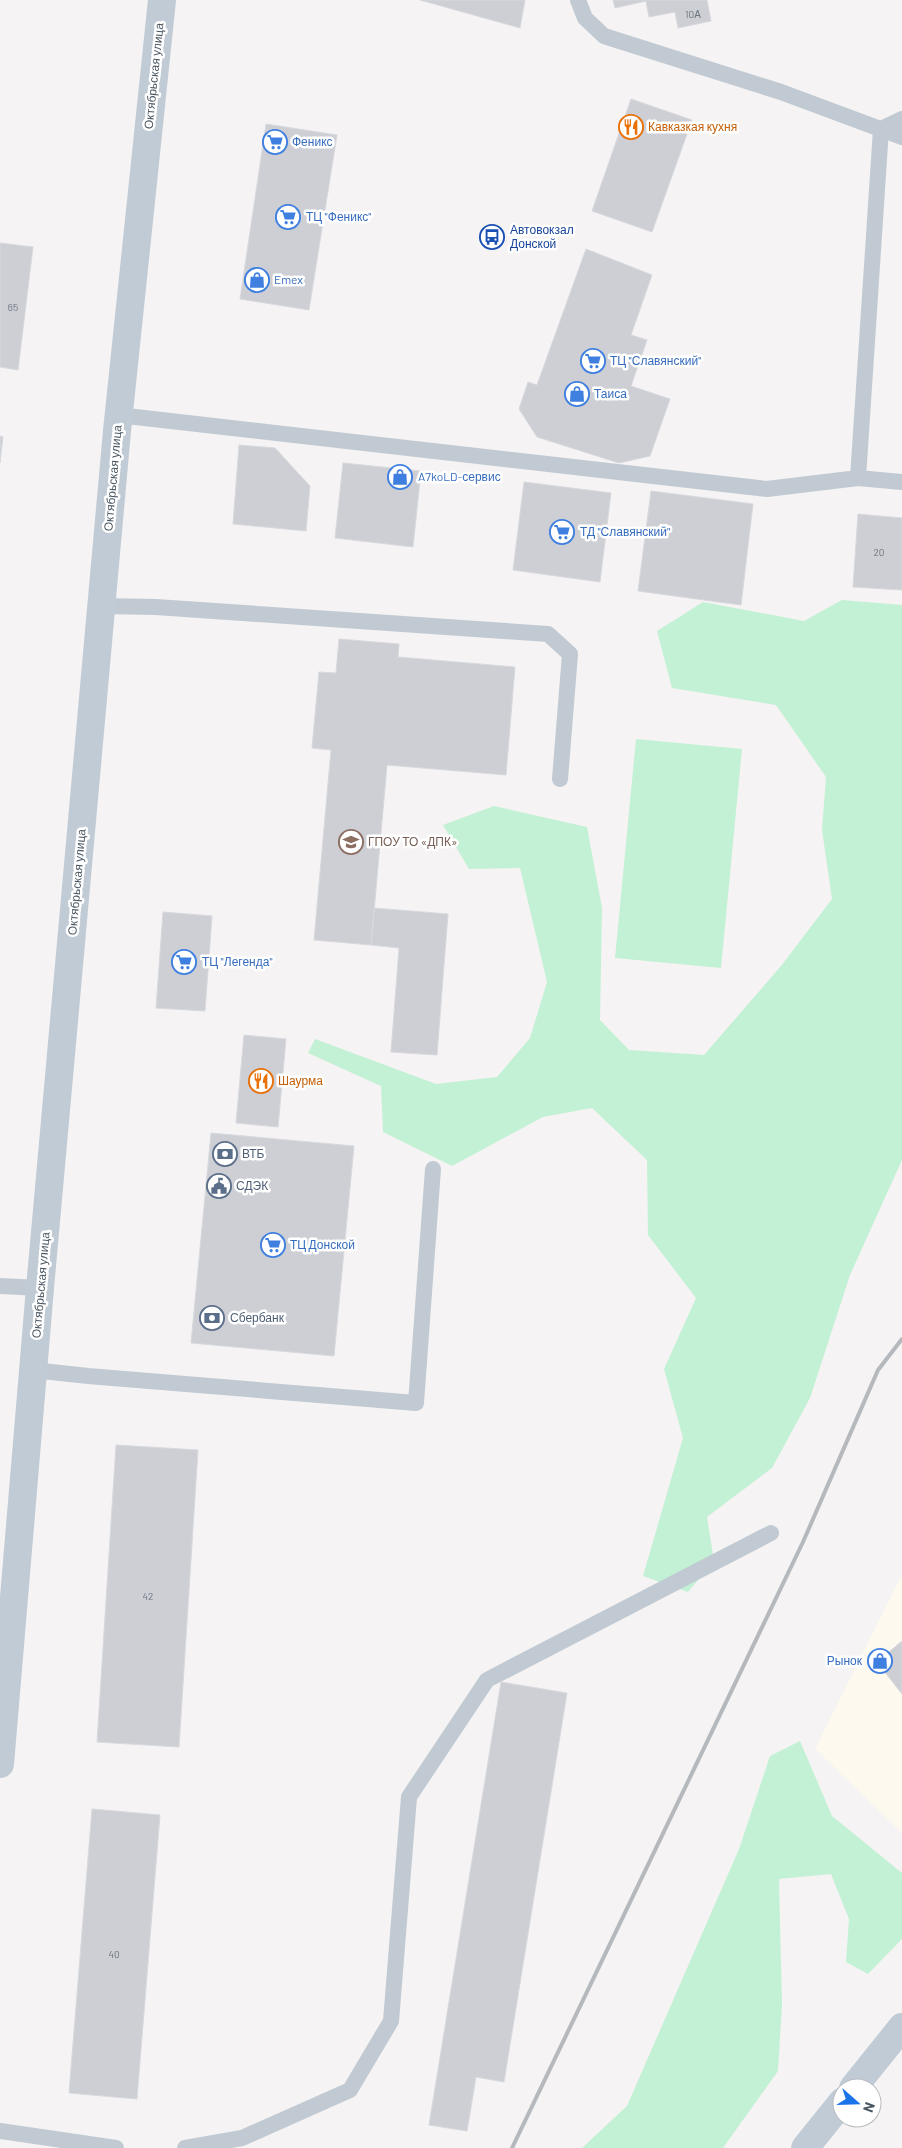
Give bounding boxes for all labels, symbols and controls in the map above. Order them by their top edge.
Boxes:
house number: 10А [685,8,701,20]
street label: Октябрьская улица [140,22,167,130]
restaurant icon: Кавказкая кухня [618,114,644,140]
place label: Кавказкая кухня [648,119,737,134]
supermarket icon: Феникс [262,129,288,155]
place label: Феникс [292,134,333,148]
supermarket icon: ТЦ "Феникс" [275,204,301,230]
place label: ТЦ "Феникс" [306,209,371,224]
place label: Автовокзал Донской [510,222,574,251]
bus stop icon: Автовокзал Донской [479,224,505,250]
shop icon: Emex [244,267,270,293]
place label: Emex [274,272,303,286]
house number: 65 [8,301,18,313]
supermarket icon: ТЦ "Славянский" [580,348,606,374]
place label: ТЦ "Славянский" [610,353,701,368]
shop icon: Таиса [564,381,590,407]
place label: Таиса [594,386,627,400]
street label: Октябрьская улица [100,424,125,532]
shop icon: A7koLD-сервис [387,464,413,490]
place label: A7koLD-сервис [418,469,501,484]
supermarket icon: ТД "Славянский" [549,519,575,545]
place label: ТД "Славянский" [580,524,670,539]
house number: 20 [873,546,885,558]
street label: Октябрьская улица [64,828,89,936]
school or university icon: ГПОУ ТО «ДПК» [338,829,364,855]
place label: ГПОУ ТО «ДПК» [368,834,457,849]
supermarket icon: ТЦ "Легенда" [171,949,197,975]
place label: ТЦ "Легенда" [202,954,273,969]
restaurant icon: Шаурма [248,1068,274,1094]
place label: Шаурма [278,1073,323,1088]
bank icon: ВТБ [212,1141,238,1167]
place label: ВТБ [242,1146,265,1160]
public building icon: СДЭК [206,1173,232,1199]
place label: СДЭК [236,1178,268,1193]
street label: Октябрьская улица [28,1231,53,1339]
supermarket icon: ТЦ Донской [260,1232,286,1258]
place label: ТЦ Донской [290,1237,355,1252]
bank icon: Сбербанк [199,1305,225,1331]
place label: Сбербанк [230,1310,285,1325]
house number: 42 [143,1590,153,1602]
shop icon: Рынок [867,1648,893,1674]
place label: Рынок [827,1653,863,1667]
house number: 40 [108,1948,120,1960]
north arrow [832,2078,882,2128]
text: N [860,2100,879,2115]

